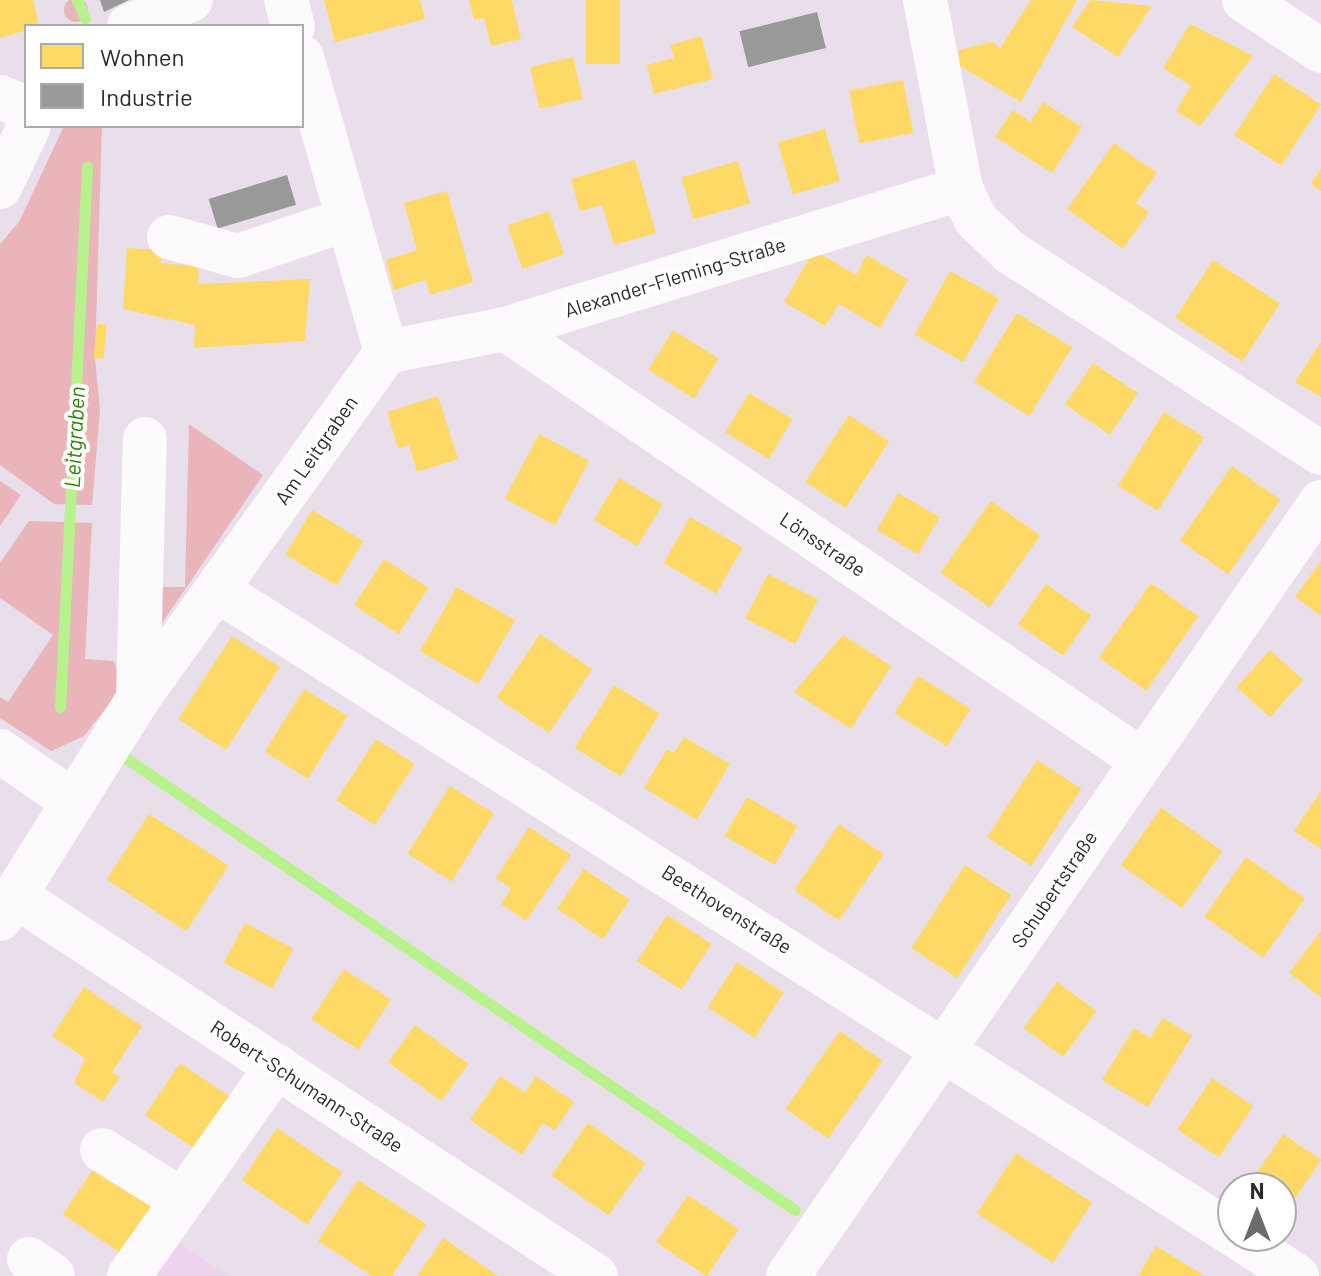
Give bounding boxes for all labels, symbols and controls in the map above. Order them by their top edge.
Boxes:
legend [24,24,304,128]
text: Wohnen [100,42,184,71]
text: Industrie [100,82,193,111]
street label: Alexander-Fleming-Straße [562,232,788,322]
water label: Leitgraben [58,386,90,488]
street label: Am Leitgraben [270,391,362,509]
street label: Lönsstraße [776,507,870,581]
street label: Schubertstraße [1006,826,1102,952]
street label: Beethovenstraße [658,859,796,959]
street label: Robert-Schumann-Straße [206,1015,408,1157]
north arrow [1217,1172,1297,1252]
text: N [1250,1177,1264,1203]

